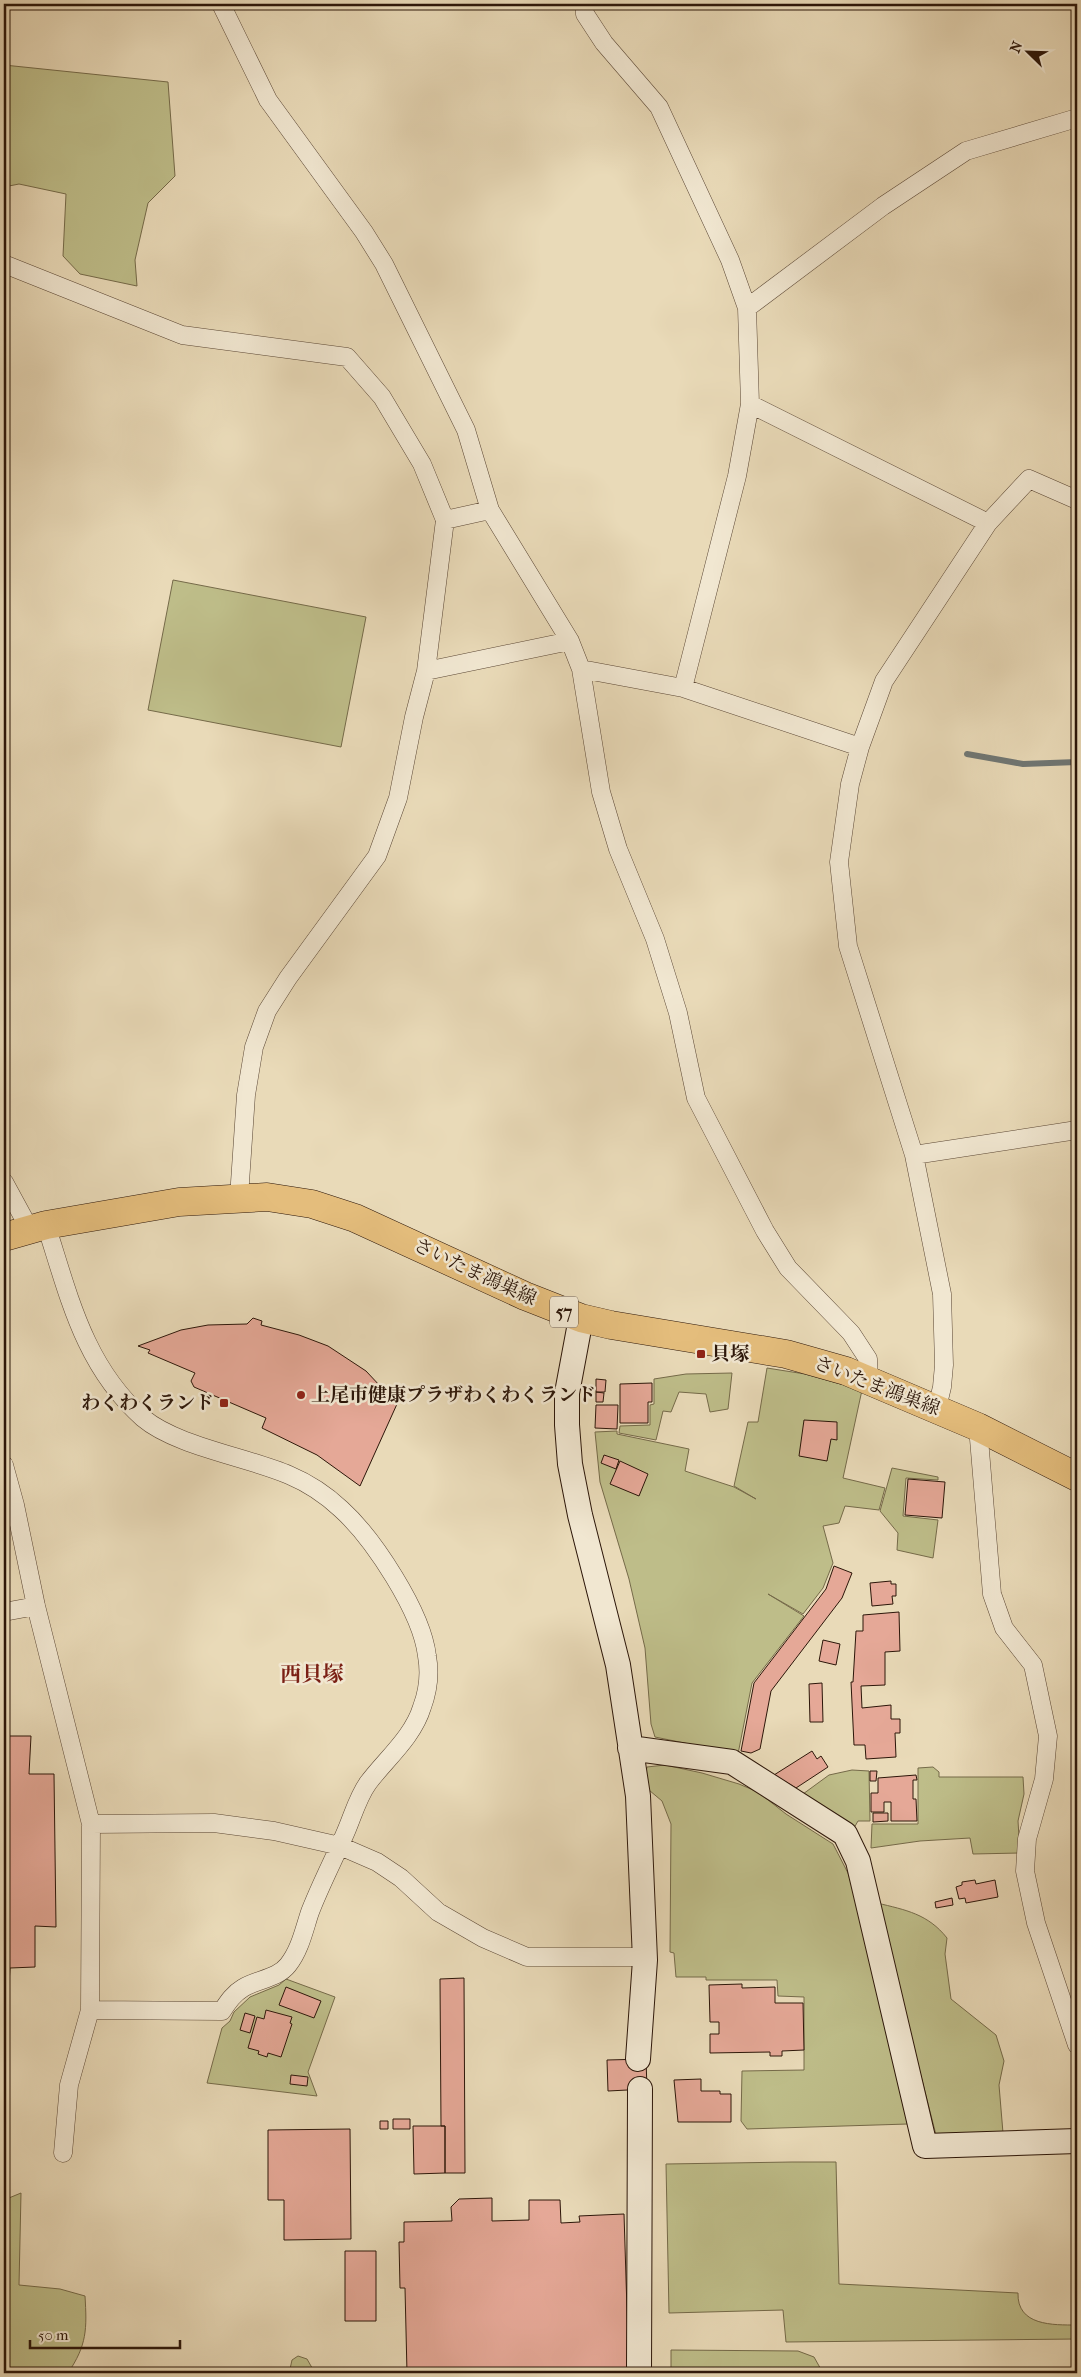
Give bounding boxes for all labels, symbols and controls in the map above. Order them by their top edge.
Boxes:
north arrow [1004,28,1054,78]
text: N [1007,39,1027,55]
street label: さいたま鴻巣線 [410,1234,540,1310]
road number: 57 [550,1296,578,1328]
place label: 貝塚 [711,1343,749,1365]
marker: 貝塚 [695,1348,707,1360]
street label: さいたま鴻巣線 [811,1352,943,1420]
place label: 上尾市健康プラザわくわくランド [311,1384,596,1406]
marker: 上尾市健康プラザわくわくランド [295,1389,307,1401]
place label: わくわくランド [81,1392,214,1414]
marker: わくわくランド [218,1397,230,1409]
district label: 西貝塚 [281,1662,344,1686]
scale bar [30,2317,180,2349]
text: 50 m [38,2326,69,2344]

